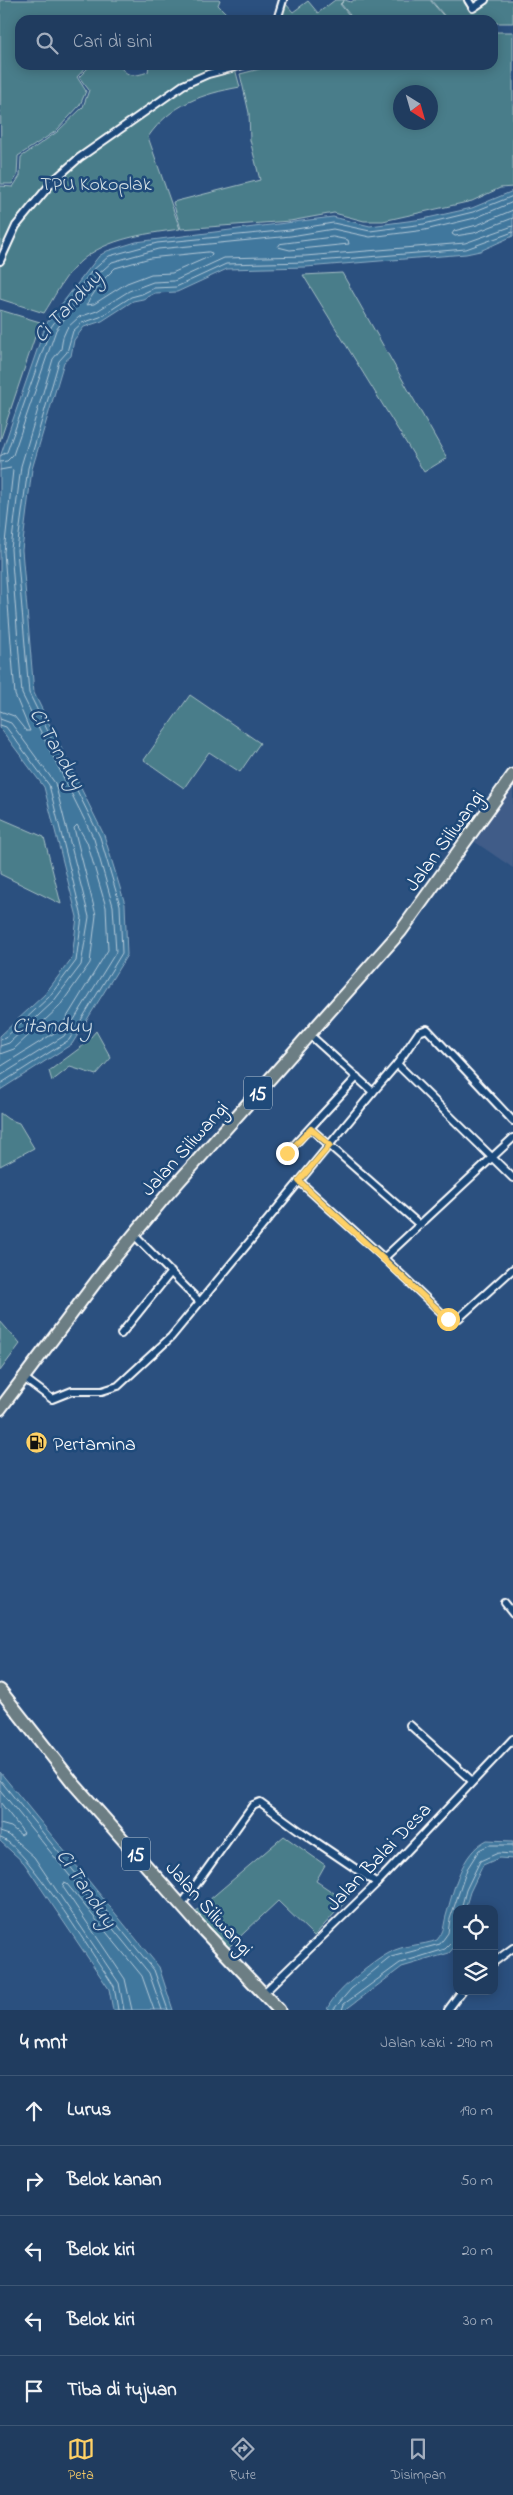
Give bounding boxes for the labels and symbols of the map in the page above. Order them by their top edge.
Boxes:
north arrow [393,85,438,130]
park label: TPU Kokoplak [40,171,152,200]
water label: Ci Tanduy [27,264,110,350]
water label: Ci Tanduy [21,703,92,796]
street label: Jalan Siliwangi [399,785,494,899]
water label: Citanduy [12,1012,92,1042]
road number: 15 [244,1076,272,1110]
street label: Jalan Siliwangi [135,1096,237,1204]
route end [276,1142,299,1165]
route start [437,1308,460,1331]
fuel station icon: Pertamina [25,1431,49,1455]
place label: Pertamina [53,1431,136,1460]
street label: Jalan Balai Desa [320,1797,439,1919]
road number: 15 [122,1838,150,1870]
water label: Ci Tanduy [48,1844,123,1935]
street label: Jalan Siliwangi [157,1856,259,1964]

